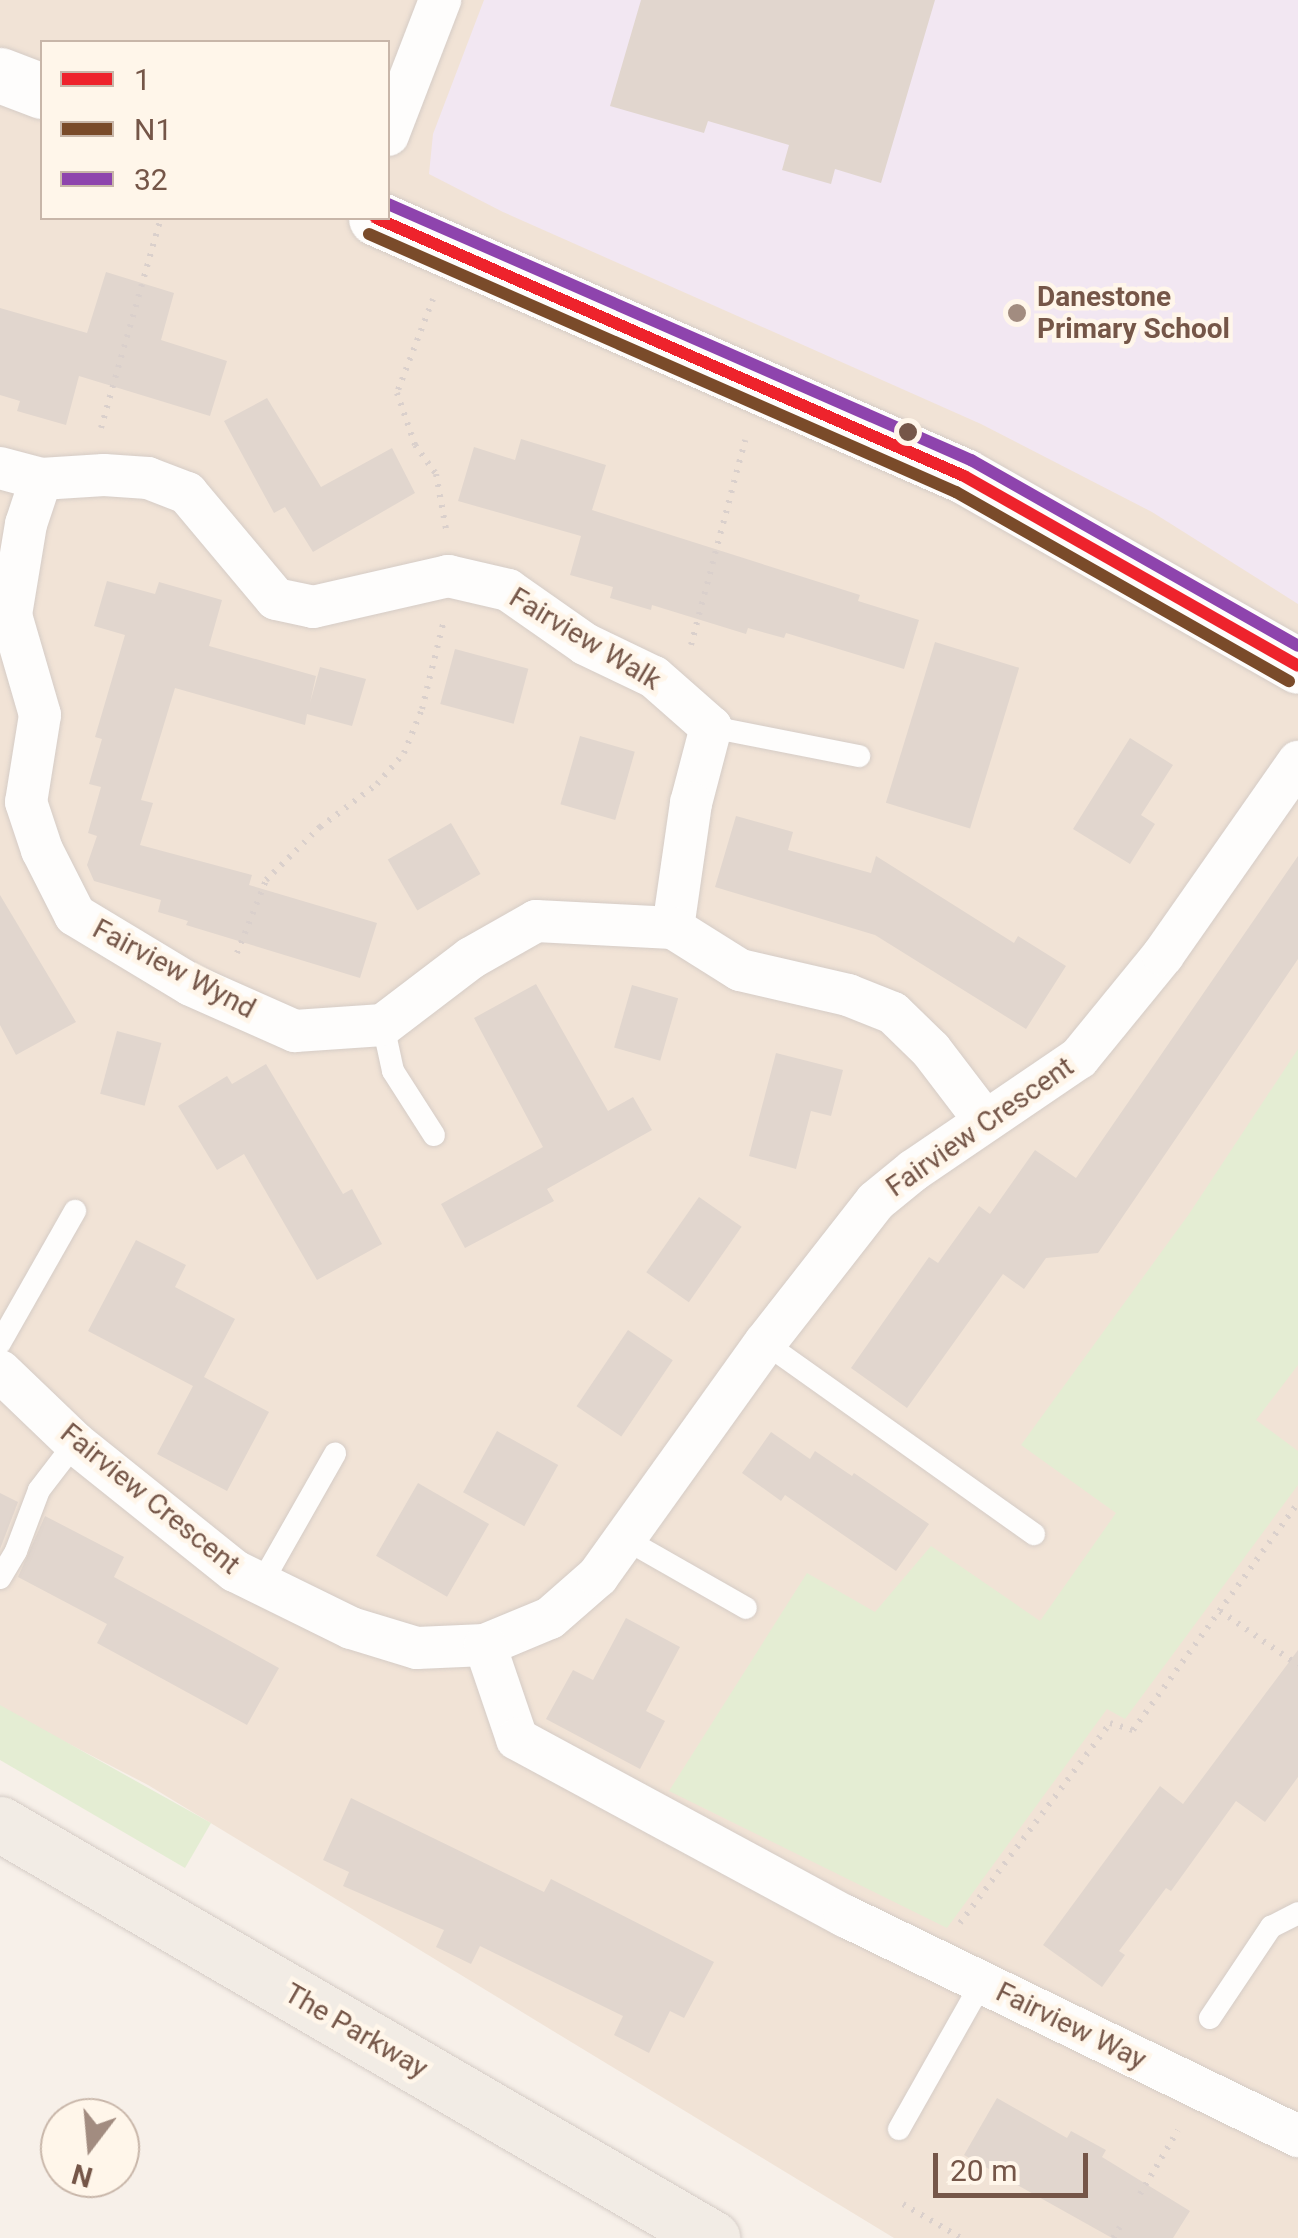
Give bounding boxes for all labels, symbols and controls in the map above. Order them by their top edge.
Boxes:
legend [40,40,390,220]
text: 1 [134,62,151,97]
text: N1 [134,112,172,147]
text: 32 [134,162,168,197]
place label: Danestone Primary School [1037,280,1230,346]
marker: Danestone Primary School [1006,302,1028,324]
unlabelled marker [898,422,918,442]
street label: Fairview Walk [503,581,667,697]
street label: Fairview Wynd [87,912,261,1026]
street label: Fairview Crescent [880,1050,1080,1204]
street label: Fairview Crescent [54,1416,246,1582]
street label: Fairview Way [991,1975,1151,2077]
street label: The Parkway [278,1977,434,2085]
north arrow [40,2098,140,2198]
scale bar [938,2133,1093,2195]
text: 20 m [950,2153,1017,2188]
text: N [68,2157,96,2194]

